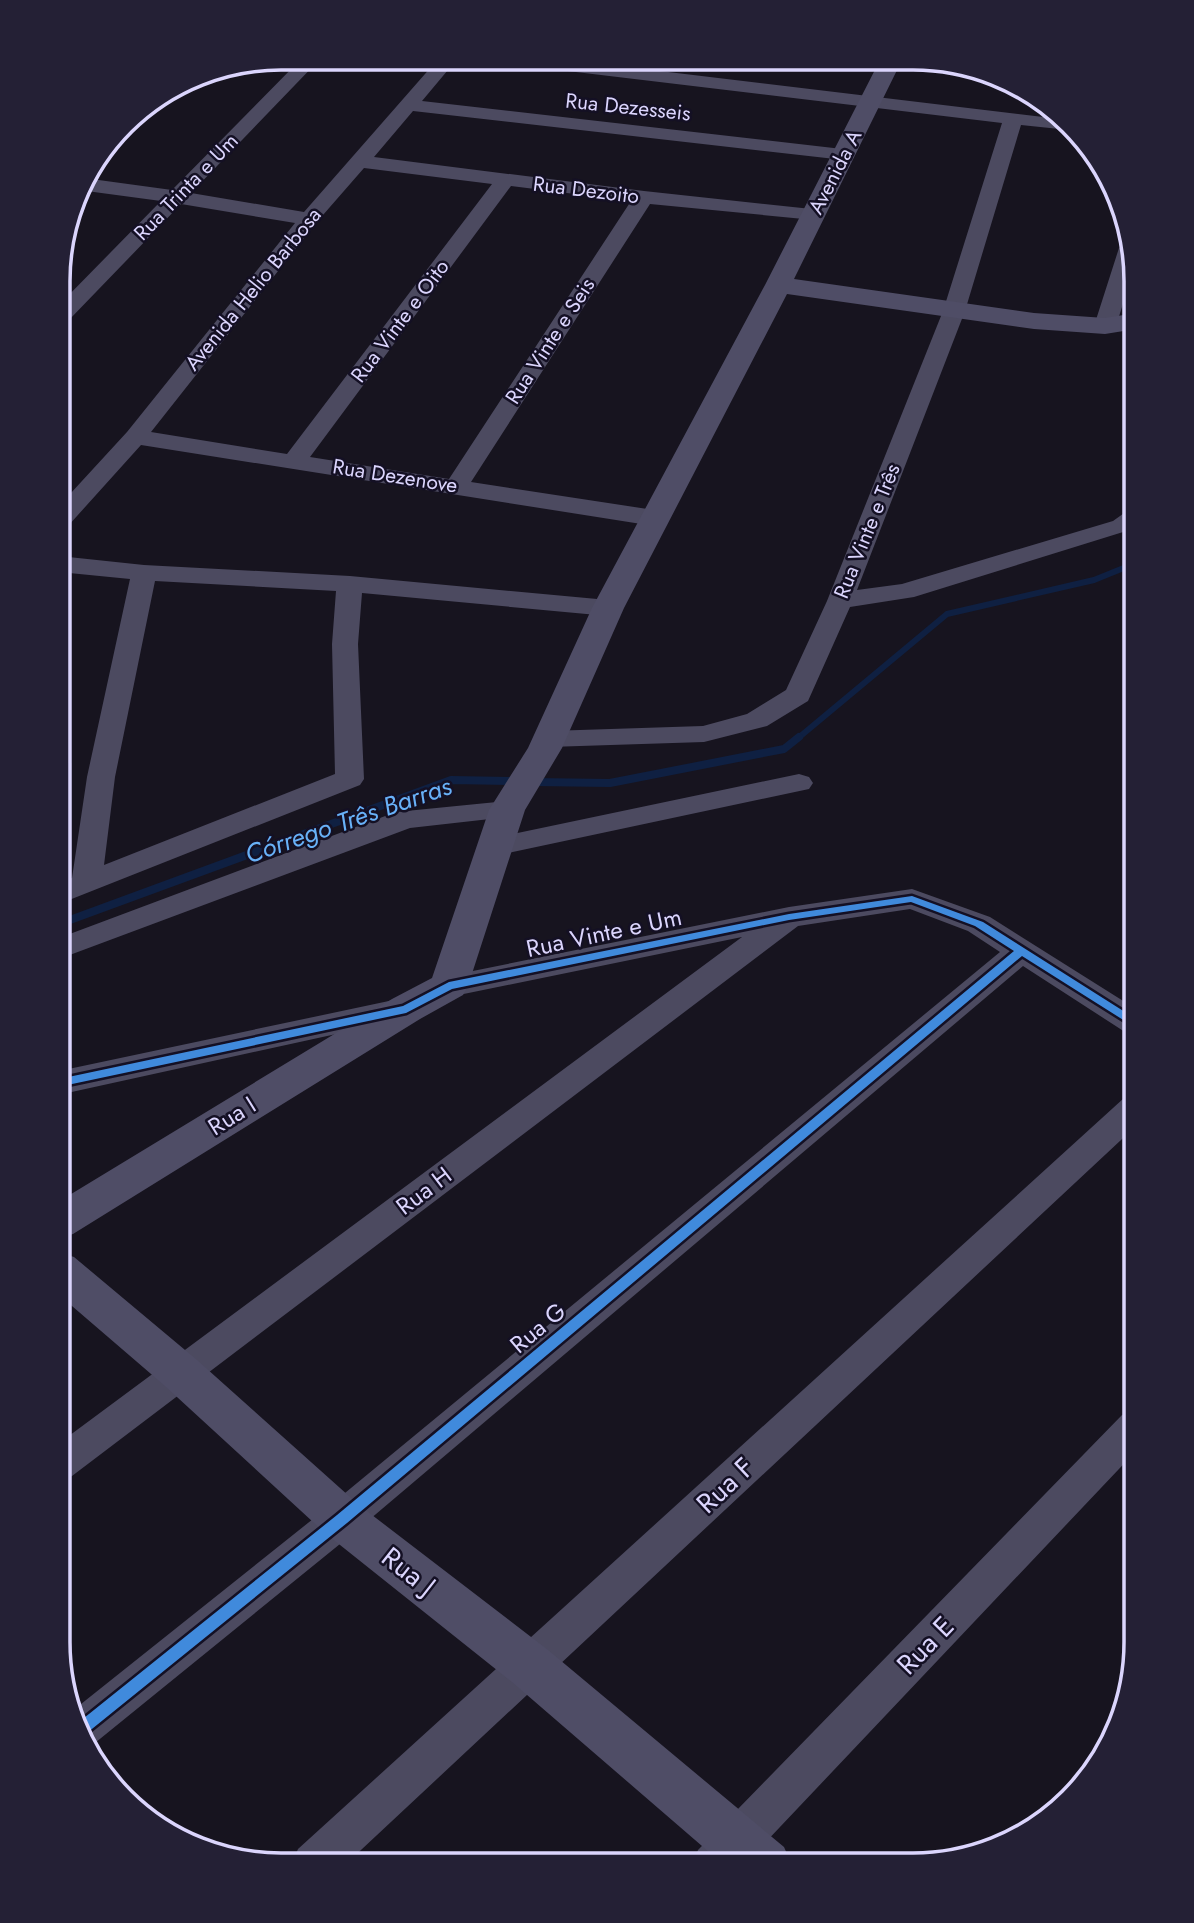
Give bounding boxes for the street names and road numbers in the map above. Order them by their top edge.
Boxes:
street label: Rua Dezesseis [564,86,692,128]
street label: Avenida A [801,124,869,219]
street label: Rua Trinta e Um [127,127,245,247]
street label: Rua Dezoito [531,169,641,211]
street label: Avenida Helio Barbosa [178,201,328,377]
street label: Rua Vinte e Oito [344,253,456,389]
street label: Rua Vinte e Seis [498,272,602,410]
street label: Rua Dezenove [330,451,460,501]
street label: Rua Vinte e Três [826,459,908,603]
street label: Rua Vinte e Um [523,899,685,966]
street label: Rua I [201,1087,262,1144]
street label: Rua H [388,1158,459,1223]
street label: Rua G [502,1294,573,1361]
street label: Rua F [687,1448,764,1523]
street label: Rua J [373,1537,445,1606]
street label: Rua E [887,1607,964,1684]

